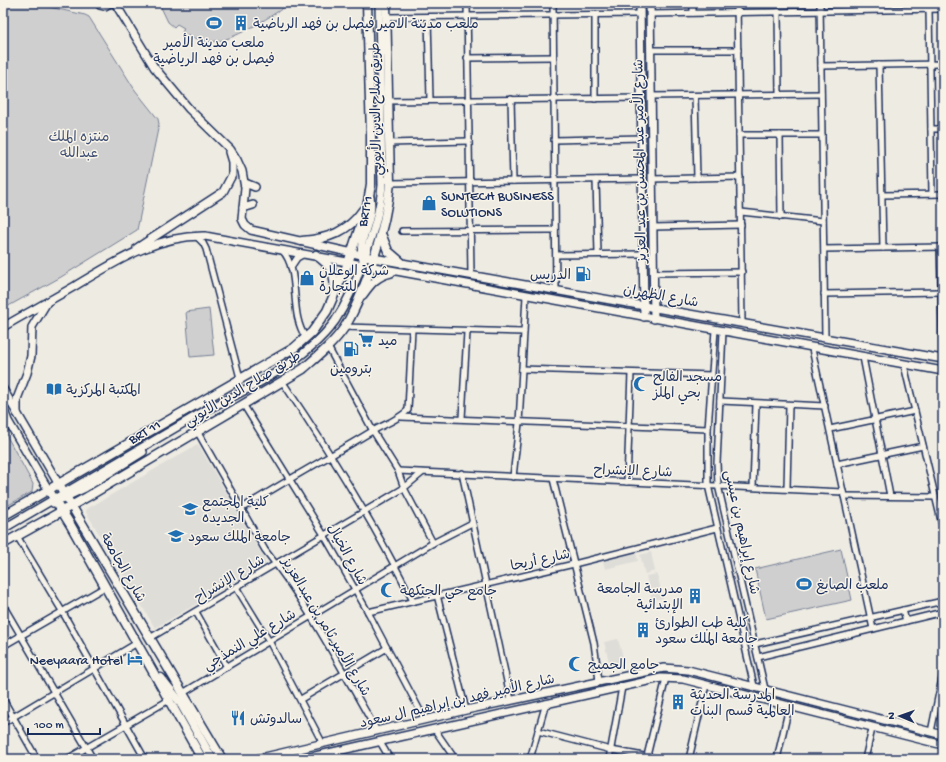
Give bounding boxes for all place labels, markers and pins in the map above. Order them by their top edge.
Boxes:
sports icon: ملعب مدينة الأمير فيصل بن فهد الرياضية [205,14,223,32]
building icon: ملعب مدينة الامير فيصل بن فهد الرياضية [232,14,250,32]
place label: ملعب مدينة الامير فيصل بن فهد الرياضية [253,17,479,34]
place label: ملعب مدينة الأمير فيصل بن فهد الرياضية [153,33,275,69]
place label: SUNTECH BUSINESS SOLUTIONS [441,189,554,222]
shop icon: SUNTECH BUSINESS SOLUTIONS [420,194,438,212]
place label: شركة الوعلان للتجارة [319,264,389,297]
fuel station icon: الدريس [574,265,592,283]
place label: الدريس [530,268,571,285]
shop icon: شركة الوعلان للتجارة [298,269,316,287]
supermarket icon: ميد [357,331,375,349]
place label: ميد [378,334,397,351]
fuel station icon: بترومين [342,340,360,358]
place label: بترومين [330,362,372,379]
place label: مسجد الفالح بحي الملز [652,370,722,405]
mosque icon: مسجد الفالح بحي الملز [632,375,650,393]
library icon: المكتبة المركزية [45,380,63,398]
place label: المكتبة المركزية [66,383,141,400]
place label: كلية المجتمع الجديده [202,495,269,528]
school or university icon: كلية المجتمع الجديده [181,500,199,518]
school or university icon: جامعة الملك سعود [167,527,185,545]
place label: جامعة الملك سعود [188,530,291,547]
sports icon: ملعب الصايغ [795,575,813,593]
place label: ملعب الصايغ [816,578,889,595]
mosque icon: جامع حي الجتكهة [379,581,397,599]
place label: مدرسة الجامعة الإبتدائية [597,582,683,615]
place label: جامع حي الجتكهة [400,584,497,603]
building icon: مدرسة الجامعة الإبتدائية [686,587,704,605]
place label: كلية طب الطوارئ جامعة الملك سعود [655,616,758,649]
building icon: كلية طب الطوارئ جامعة الملك سعود [634,621,652,639]
hotel icon: Neeyaara Hotel [126,650,144,668]
place label: Neeyaara Hotel [30,653,123,670]
mosque icon: جامع الجميح [567,655,585,673]
place label: جامع الجميح [588,658,659,675]
place label: المدرسة الحديثة العالمية قسم البنات [690,688,794,721]
building icon: المدرسة الحديثة العالمية قسم البنات [669,693,687,711]
restaurant icon: سالدوتش [229,709,247,727]
place label: سالدوتش [250,712,302,729]

